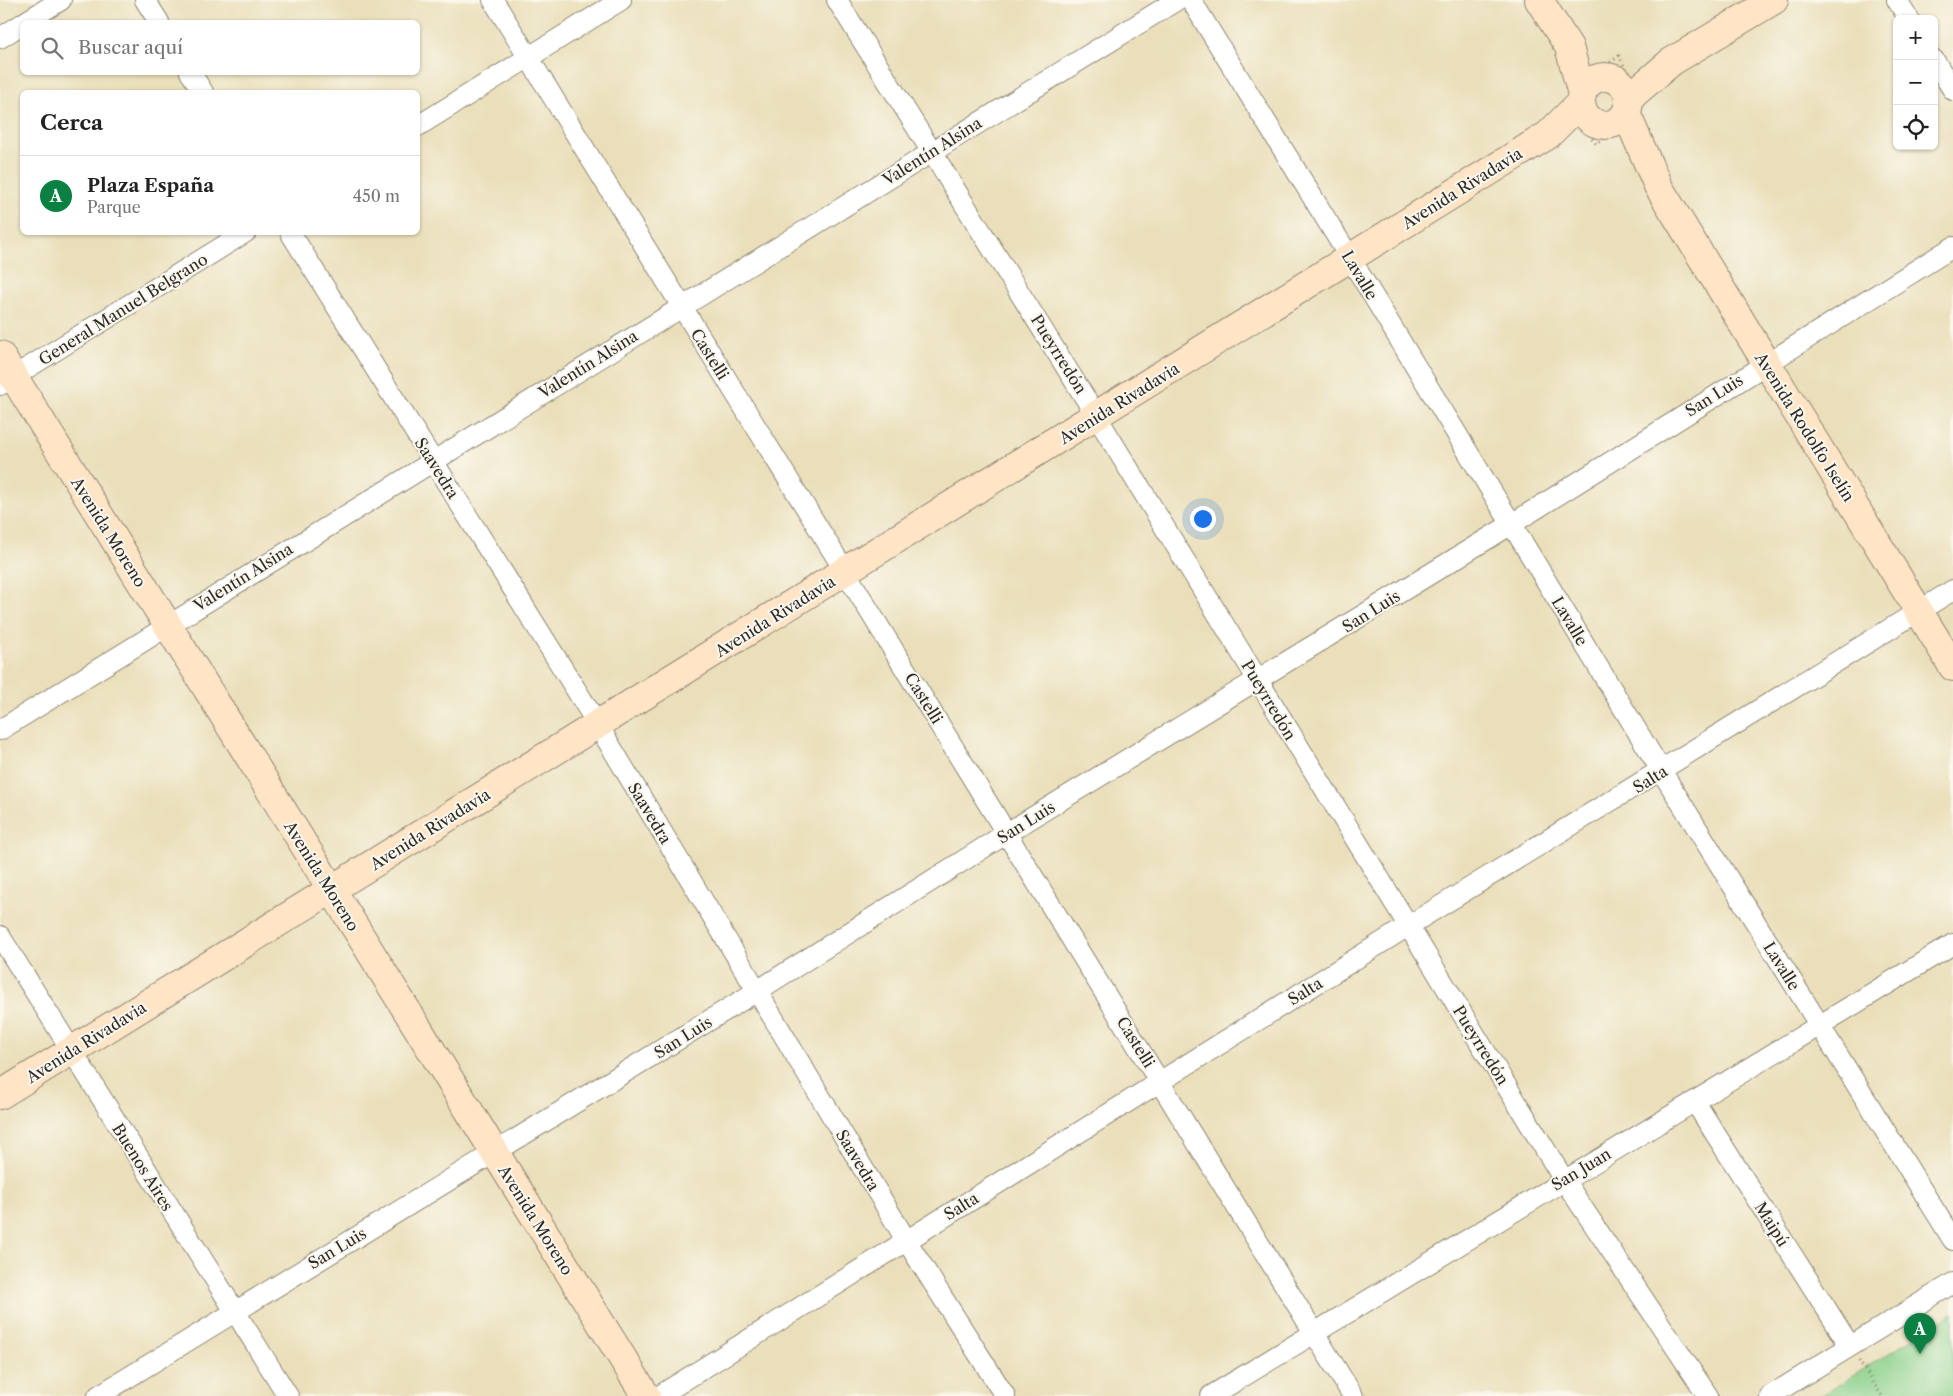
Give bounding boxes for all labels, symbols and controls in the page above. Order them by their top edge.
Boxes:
map controls [1893,15,1938,150]
button: + [1893,15,1938,60]
search box [20,20,420,75]
icon: search [38,34,66,62]
text: Buscar aquí [78,36,183,59]
button: − [1893,60,1938,105]
button: locate [1893,105,1938,150]
text: Cerca [40,110,103,135]
street label: Valentín Alsina [878,112,986,190]
street label: Avenida Rivadavia [1397,143,1526,234]
text: Plaza España [87,174,214,197]
text: A [50,186,62,206]
text: 450 m [353,186,400,206]
text: Parque [87,197,141,217]
street label: Lavalle [1338,247,1382,303]
street label: General Manuel Belgrano [35,249,211,369]
street label: Pueyrredón [1027,311,1091,397]
street label: Valentín Alsina [534,325,642,403]
street label: Castelli [687,325,734,383]
street label: Avenida Rodolfo Iselín [1750,348,1859,505]
street label: Avenida Rivadavia [1054,358,1183,449]
street label: San Luis [1681,369,1747,421]
street label: Saavedra [411,434,464,503]
street label: Avenida Moreno [67,472,151,591]
your location [1190,506,1216,532]
street label: Valentín Alsina [189,538,297,616]
street label: Avenida Rivadavia [710,571,839,662]
street label: San Luis [1338,585,1404,637]
street label: Lavalle [1548,593,1592,649]
street label: Pueyrredón [1237,656,1301,744]
street label: Castelli [901,669,948,727]
street label: Salta [1629,760,1671,797]
street label: Saavedra [624,779,676,848]
street label: Avenida Rivadavia [365,784,494,875]
street label: San Luis [993,796,1059,848]
street label: Avenida Moreno [280,816,364,935]
street label: Lavalle [1759,938,1805,994]
street label: Salta [1284,972,1326,1009]
street label: Avenida Rivadavia [21,997,150,1088]
street label: Pueyrredón [1449,1002,1513,1088]
street label: San Luis [650,1011,716,1063]
street label: Castelli [1113,1013,1160,1071]
street label: Buenos Aires [108,1119,178,1215]
street label: Saavedra [832,1126,884,1195]
street label: San Juan [1548,1143,1614,1195]
street label: Avenida Moreno [494,1160,578,1279]
street label: Salta [940,1187,982,1224]
street label: Maipú [1751,1198,1794,1250]
street label: San Luis [304,1223,370,1273]
pin: A [1904,1313,1936,1354]

